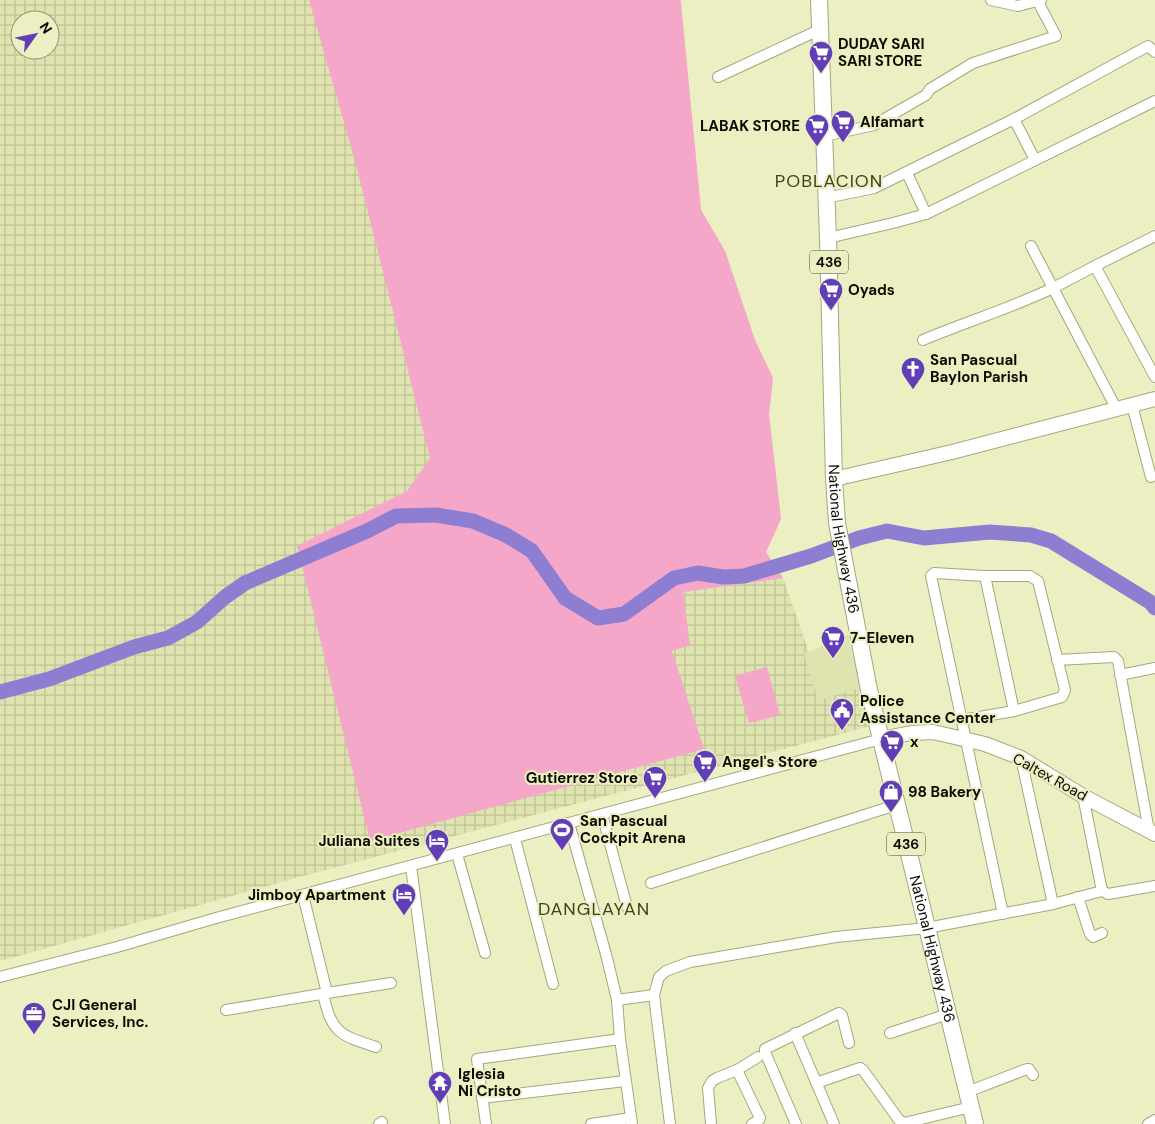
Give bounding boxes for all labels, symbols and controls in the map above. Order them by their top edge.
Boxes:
north arrow [10,10,60,60]
text: N [36,19,56,37]
place label: DUDAY SARI SARI STORE [838,34,925,71]
supermarket icon: DUDAY SARI SARI STORE [808,40,834,74]
supermarket icon: Alfamart [830,109,856,143]
place label: Alfamart [860,112,924,132]
supermarket icon: LABAK STORE [804,113,830,147]
place label: LABAK STORE [700,116,800,136]
district label: POBLACION [775,169,883,193]
road number: 436 [810,250,848,274]
supermarket icon: Oyads [818,277,844,311]
place label: Oyads [848,280,895,300]
place label: San Pascual Baylon Parish [930,350,1028,387]
church icon: San Pascual Baylon Parish [900,356,926,390]
street label: National Highway 436 [824,464,864,615]
supermarket icon: 7-Eleven [820,625,846,659]
place label: 7-Eleven [850,628,914,648]
place label: Police Assistance Center [860,691,995,728]
public building icon: Police Assistance Center [829,697,855,731]
supermarket icon: x [879,729,905,763]
place label: x [910,732,919,752]
street label: Caltex Road [1009,748,1091,806]
supermarket icon: Angel's Store [692,749,718,783]
place label: Angel's Store [722,752,818,772]
supermarket icon: Gutierrez Store [642,765,668,799]
place label: Gutierrez Store [526,768,638,788]
shop icon: 98 Bakery [878,779,904,813]
place label: 98 Bakery [908,782,981,802]
place label: San Pascual Cockpit Arena [580,811,686,848]
sports icon: San Pascual Cockpit Arena [549,817,575,851]
hotel icon: Juliana Suites [424,828,450,862]
place label: Juliana Suites [318,831,420,851]
road number: 436 [887,832,925,856]
street label: National Highway 436 [905,873,960,1025]
hotel icon: Jimboy Apartment [391,882,417,916]
place label: Jimboy Apartment [248,885,386,905]
district label: DANGLAYAN [538,897,650,921]
place label: CJI General Services, Inc. [52,995,149,1032]
office icon: CJI General Services, Inc. [21,1001,47,1035]
place label: Iglesia Ni Cristo [458,1064,521,1101]
temple icon: Iglesia Ni Cristo [427,1070,453,1104]

